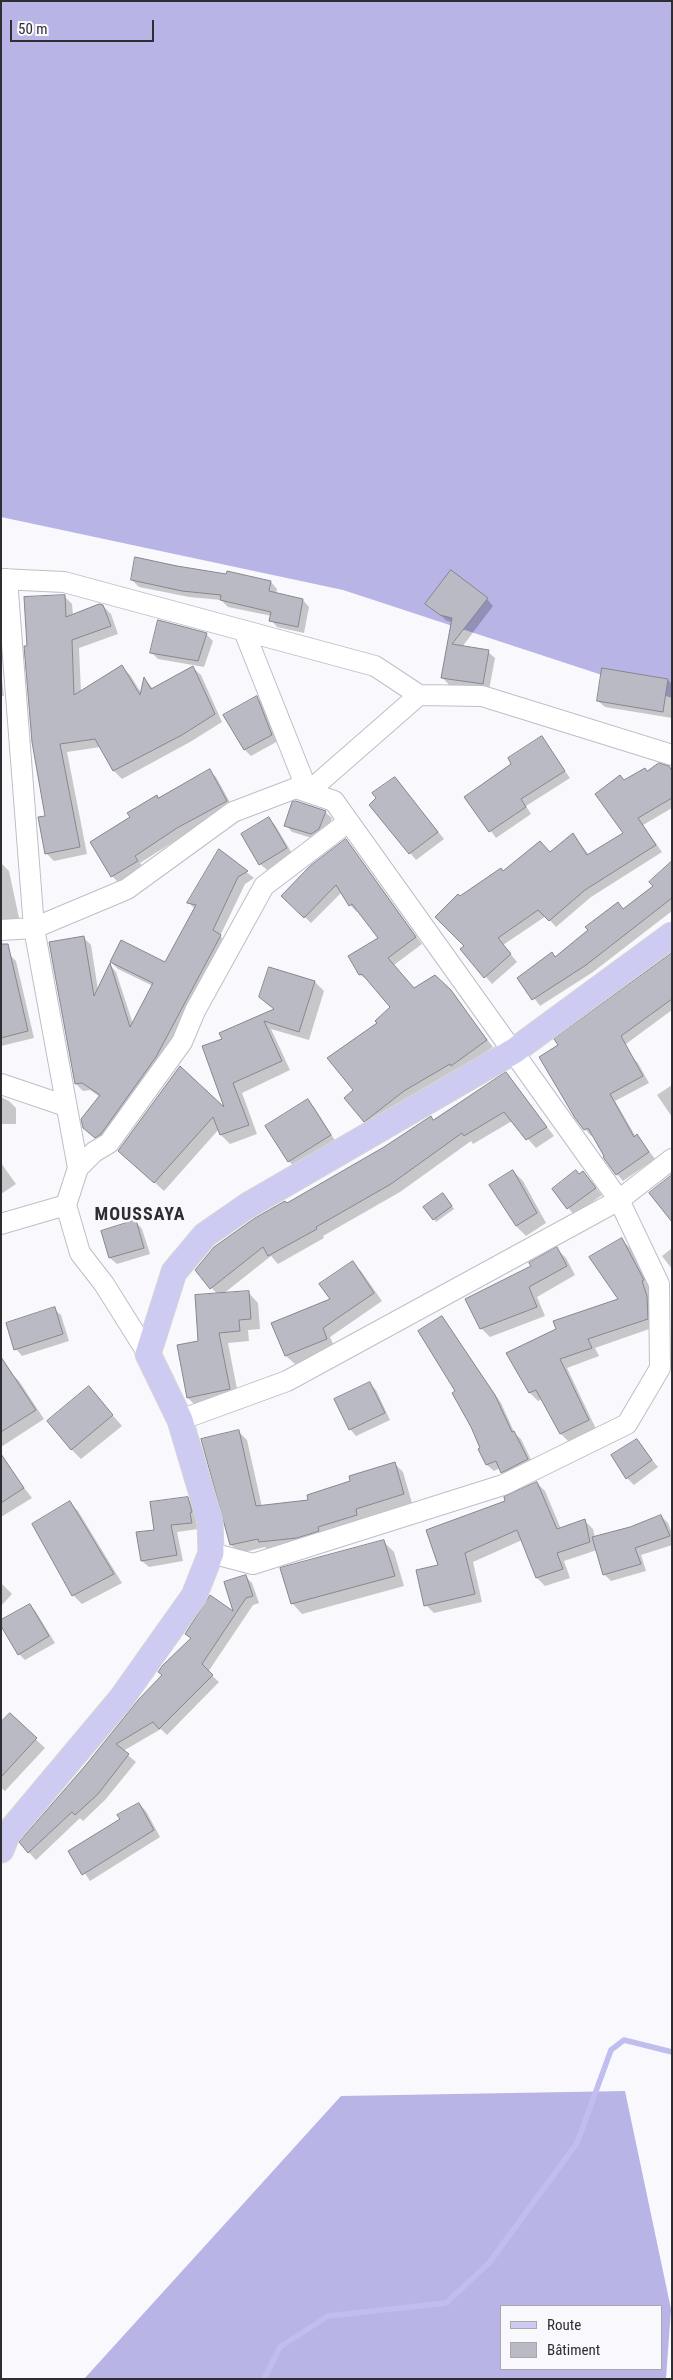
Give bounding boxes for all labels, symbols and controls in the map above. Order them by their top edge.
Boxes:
scale bar [12,10,156,42]
text: 50 m [18,20,48,38]
district label: MOUSSAYA [94,1204,186,1226]
legend [500,2305,663,2370]
text: Route [547,2316,581,2334]
text: Bâtiment [547,2341,600,2359]

